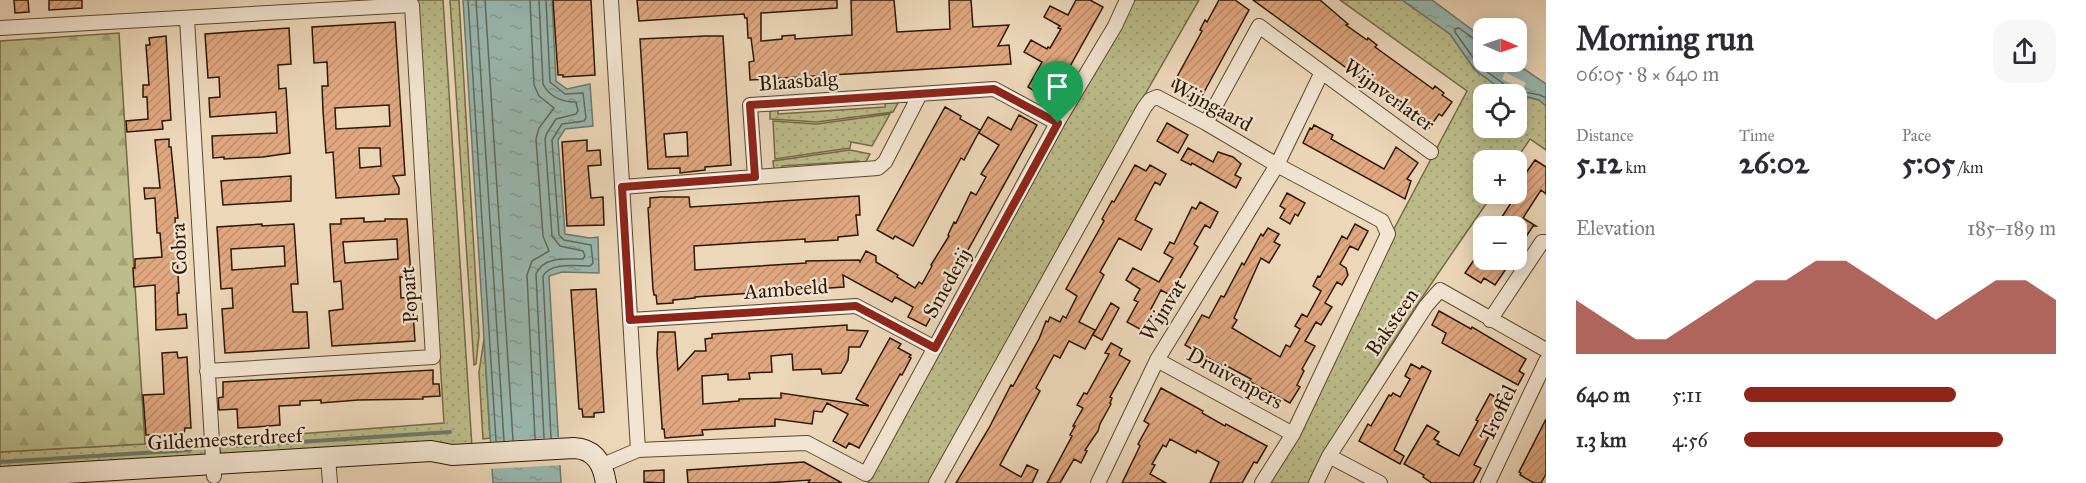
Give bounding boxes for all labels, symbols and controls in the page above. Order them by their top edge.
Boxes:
north arrow [1473,18,1527,72]
map controls [1473,18,1527,270]
text: Morning run [1576,19,1754,59]
button: share [1993,20,2056,83]
street label: Wijnverlater [1338,53,1440,137]
pin [1032,61,1083,123]
text: 06:05 · 8 × 640 m [1576,62,1719,86]
street label: Blaasbalg [757,65,839,97]
icon: arrive [1041,70,1074,103]
street label: Wijngaard [1167,73,1257,137]
button: locate [1473,84,1527,138]
text: Distance [1576,126,1633,145]
text: Time [1739,126,1774,145]
text: Pace [1902,126,1931,145]
text: 5.12 [1576,145,1622,181]
text: 26:02 [1739,145,1809,181]
text: 5:05 [1902,145,1955,181]
button: + [1473,150,1527,204]
text: km [1622,158,1646,177]
text: /km [1955,158,1984,177]
button: − [1473,216,1527,270]
text: Elevation [1576,216,1655,240]
text: 185–189 m [1967,216,2056,240]
street label: Cobra [165,222,193,276]
street label: Smederij [917,243,977,323]
street label: Popart [394,265,424,324]
street label: Aambeeld [742,273,829,305]
street label: Wijnvat [1134,274,1192,346]
street label: Baksteen [1360,283,1424,361]
street label: Druivenpers [1182,341,1288,415]
street label: Troffel [1474,380,1522,445]
text: 640 m [1576,383,1630,407]
text: 5:11 [1672,383,1702,407]
street label: Gildemeesterdreef [147,422,306,456]
text: 1.3 km [1576,428,1626,452]
text: 4:56 [1672,428,1708,452]

